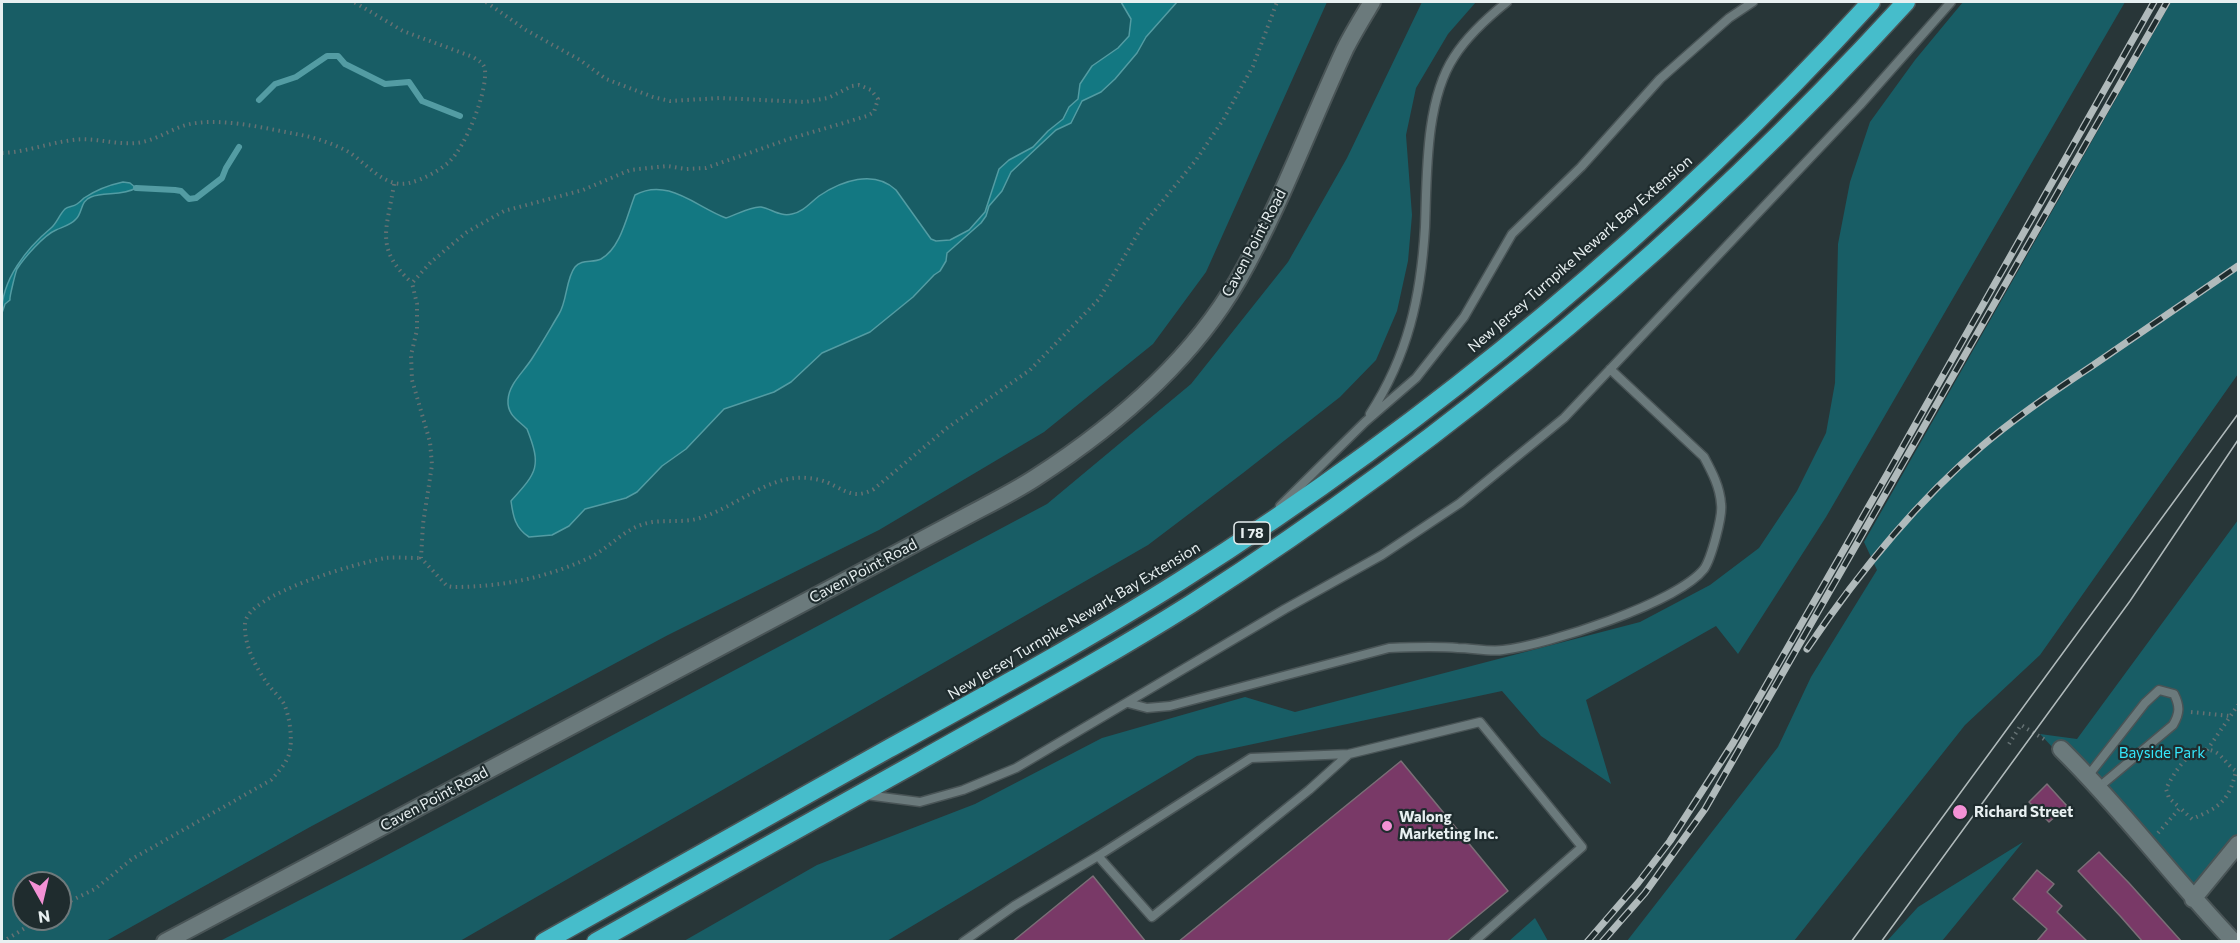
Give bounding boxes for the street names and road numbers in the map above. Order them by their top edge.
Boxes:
street label: New Jersey Turnpike Newark Bay Extension [1464,152,1696,356]
street label: Caven Point Road [1218,186,1290,300]
road number: I 78 [1234,522,1270,544]
street label: Caven Point Road [806,535,920,607]
street label: New Jersey Turnpike Newark Bay Extension [945,538,1203,704]
street label: Caven Point Road [377,763,491,835]

